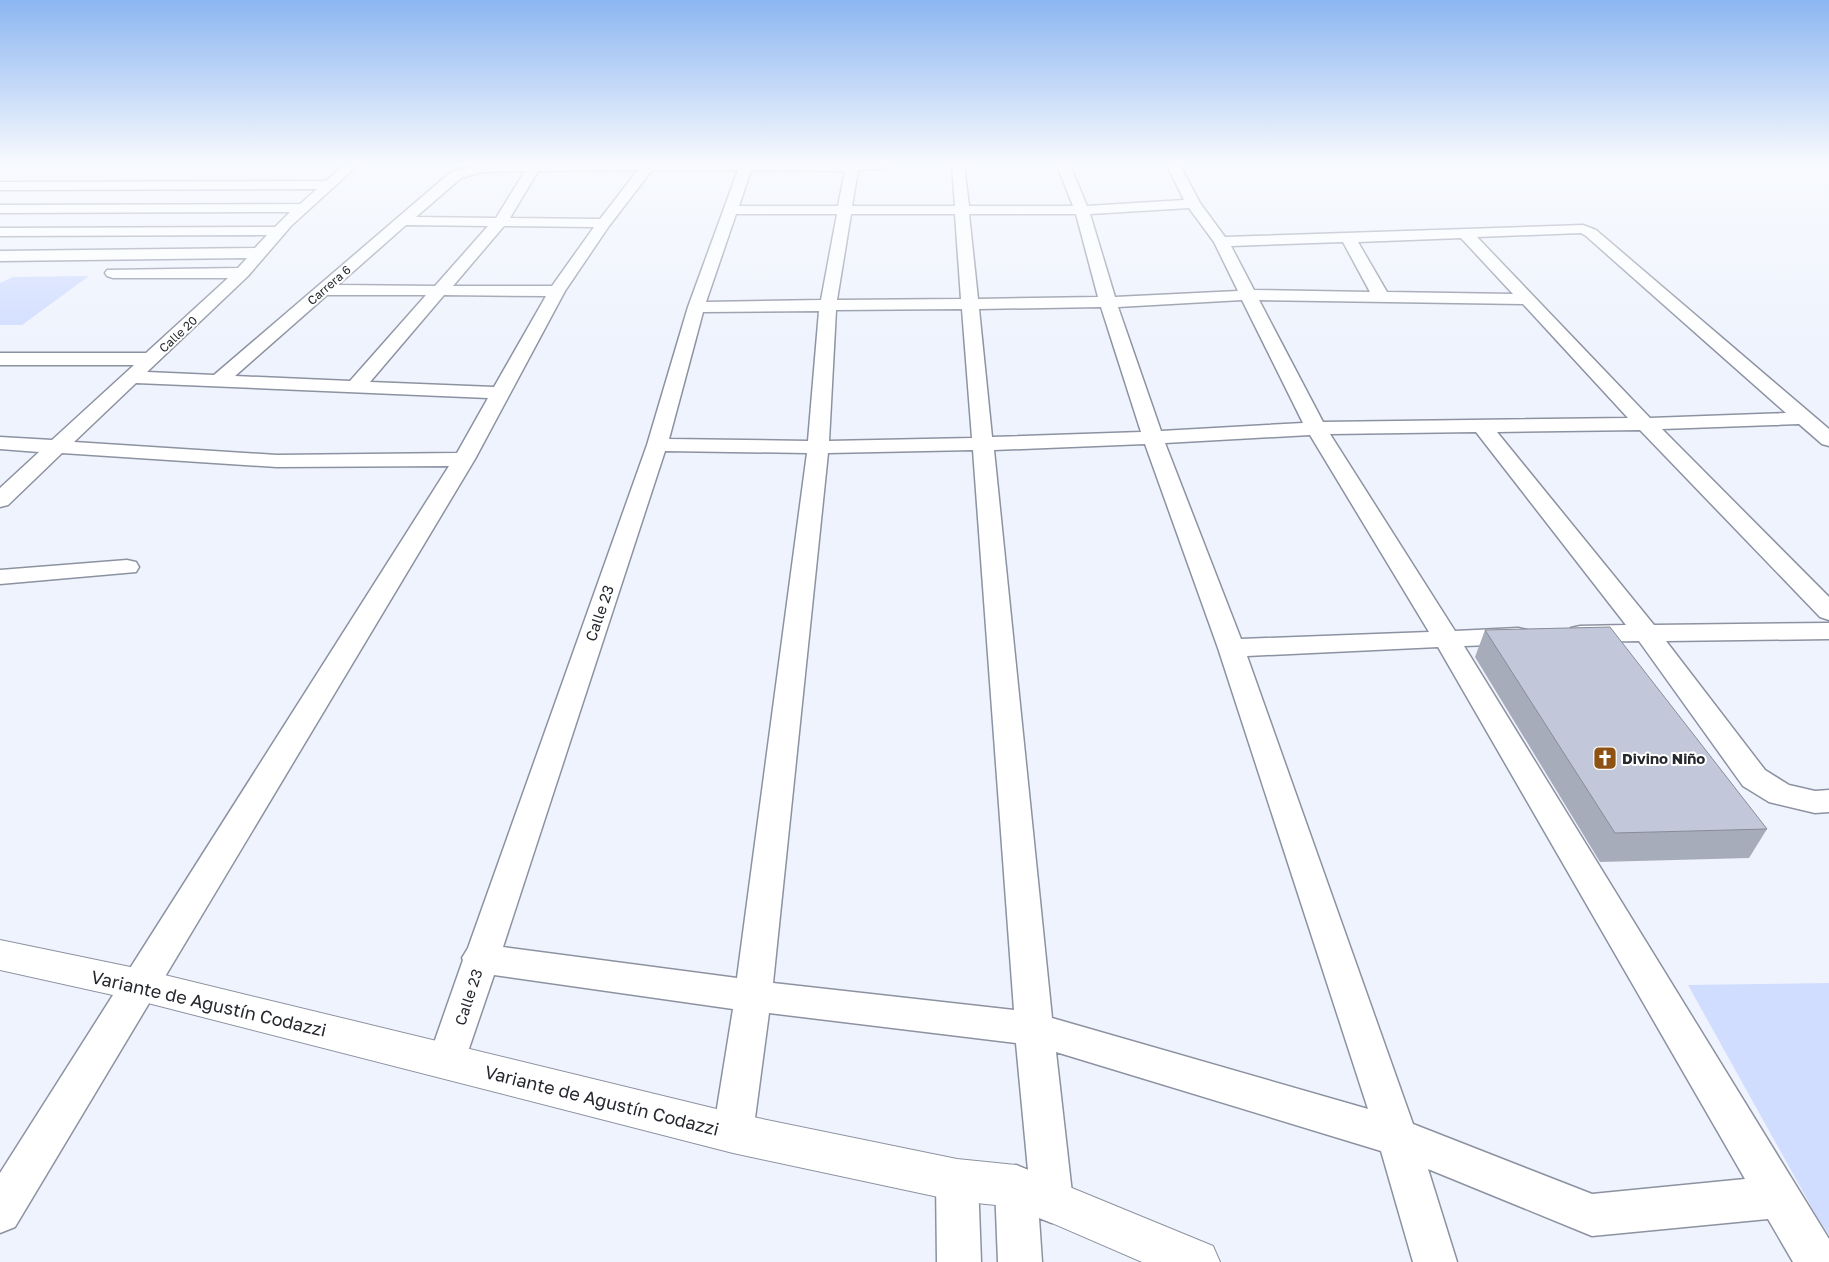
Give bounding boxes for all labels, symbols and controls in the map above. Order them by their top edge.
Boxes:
street label: Carrera 6 [304,262,354,308]
street label: Calle 20 [156,313,200,355]
street label: Calle 23 [581,583,617,643]
church icon: Divino Niño [1592,745,1618,771]
place label: Divino Niño [1622,749,1705,767]
street label: Variante de Agustín Codazzi [89,965,329,1041]
street label: Calle 23 [450,967,486,1027]
street label: Variante de Agustín Codazzi [483,1060,721,1140]

